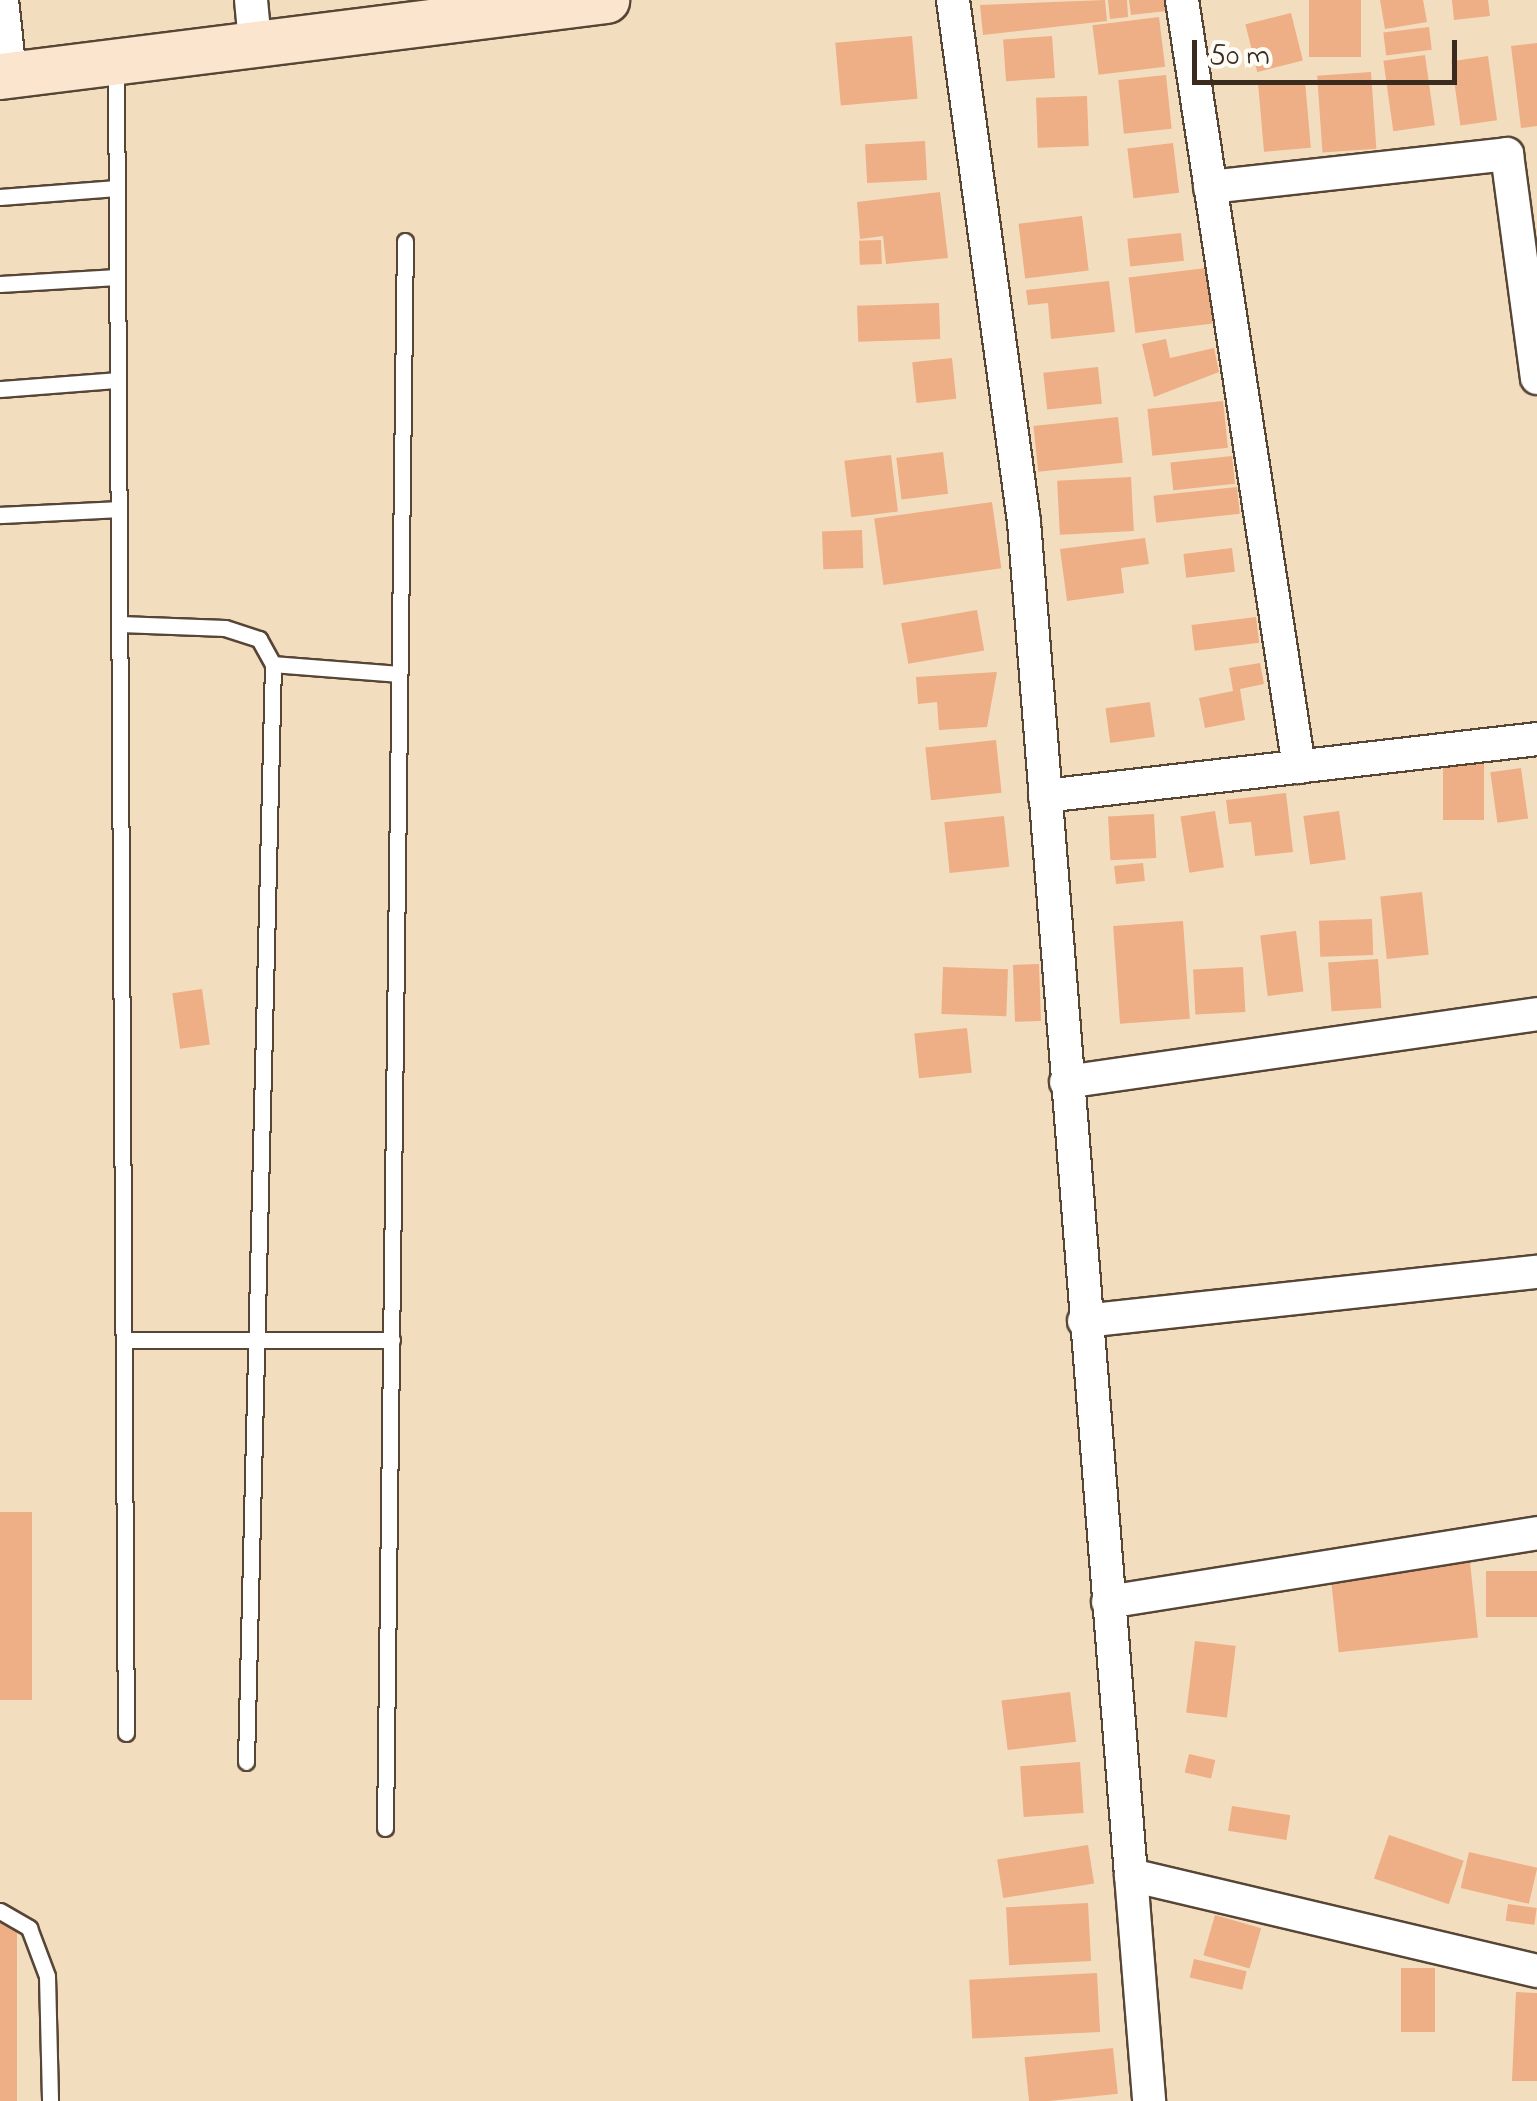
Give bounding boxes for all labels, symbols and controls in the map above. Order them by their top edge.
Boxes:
scale bar [1197,20,1462,82]
text: 50 m [1209,35,1270,79]

